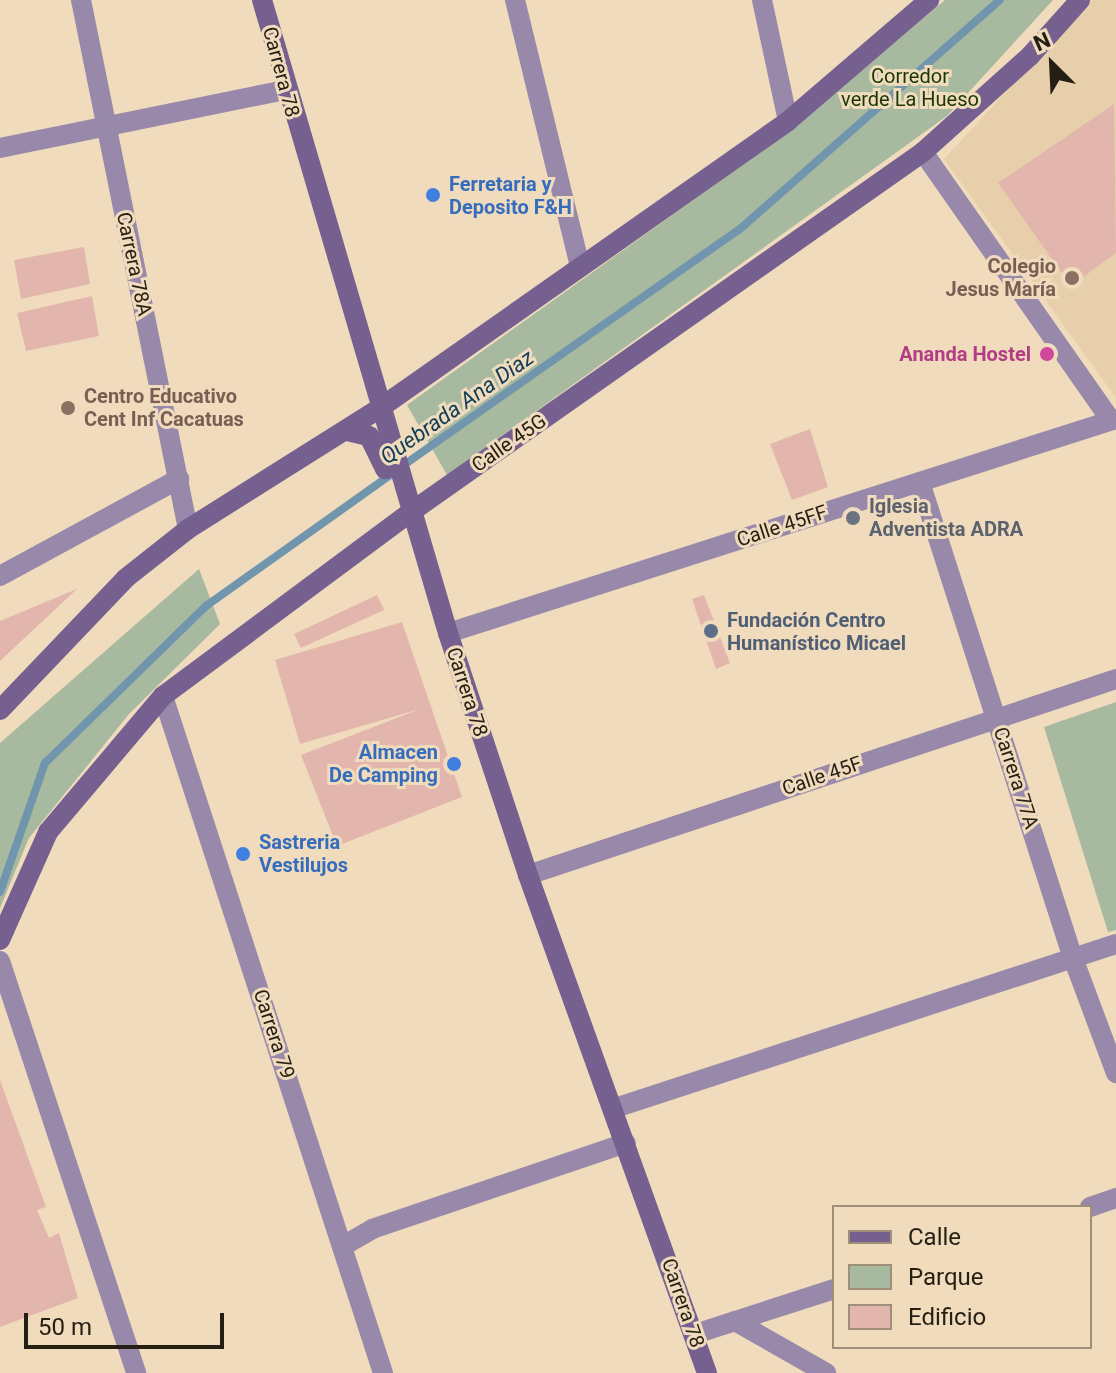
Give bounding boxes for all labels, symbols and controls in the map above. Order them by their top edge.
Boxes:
street label: Carrera 78 [257,24,305,120]
north arrow [1012,24,1092,104]
text: N [1030,27,1054,56]
park label: Corredor verde La Hueso [841,64,979,111]
place label: Ferretaria y Deposito F&H [449,172,572,219]
marker: Ferretaria y Deposito F&H [424,186,442,204]
street label: Carrera 78A [111,210,157,318]
place label: Colegio Jesus María [946,254,1056,301]
marker: Colegio Jesus María [1063,269,1081,287]
place label: Ananda Hostel [899,342,1031,366]
water label: Quebrada Ana Diaz [375,344,539,470]
marker: Ananda Hostel [1038,345,1056,363]
place label: Centro Educativo Cent Inf Cacatuas [84,384,244,431]
marker: Centro Educativo Cent Inf Cacatuas [59,399,77,417]
street label: Calle 45G [467,409,551,477]
place label: Iglesia Adventista ADRA [869,494,1023,541]
street label: Calle 45FF [734,500,830,552]
marker: Iglesia Adventista ADRA [844,509,862,527]
place label: Fundación Centro Humanístico Micael [727,608,906,655]
marker: Fundación Centro Humanístico Micael [702,622,720,640]
street label: Carrera 78 [441,644,493,740]
street label: Carrera 77A [988,724,1044,832]
place label: Almacen De Camping [329,740,438,787]
street label: Calle 45F [779,751,865,801]
marker: Almacen De Camping [445,755,463,773]
place label: Sastreria Vestilujos [259,830,348,877]
marker: Sastreria Vestilujos [234,845,252,863]
street label: Carrera 79 [248,986,300,1082]
legend [832,1205,1092,1349]
text: Calle [908,1223,961,1251]
street label: Carrera 78 [657,1255,709,1351]
text: Parque [908,1263,984,1291]
scale bar [28,1297,228,1347]
text: Edificio [908,1303,986,1331]
text: 50 m [38,1313,92,1341]

